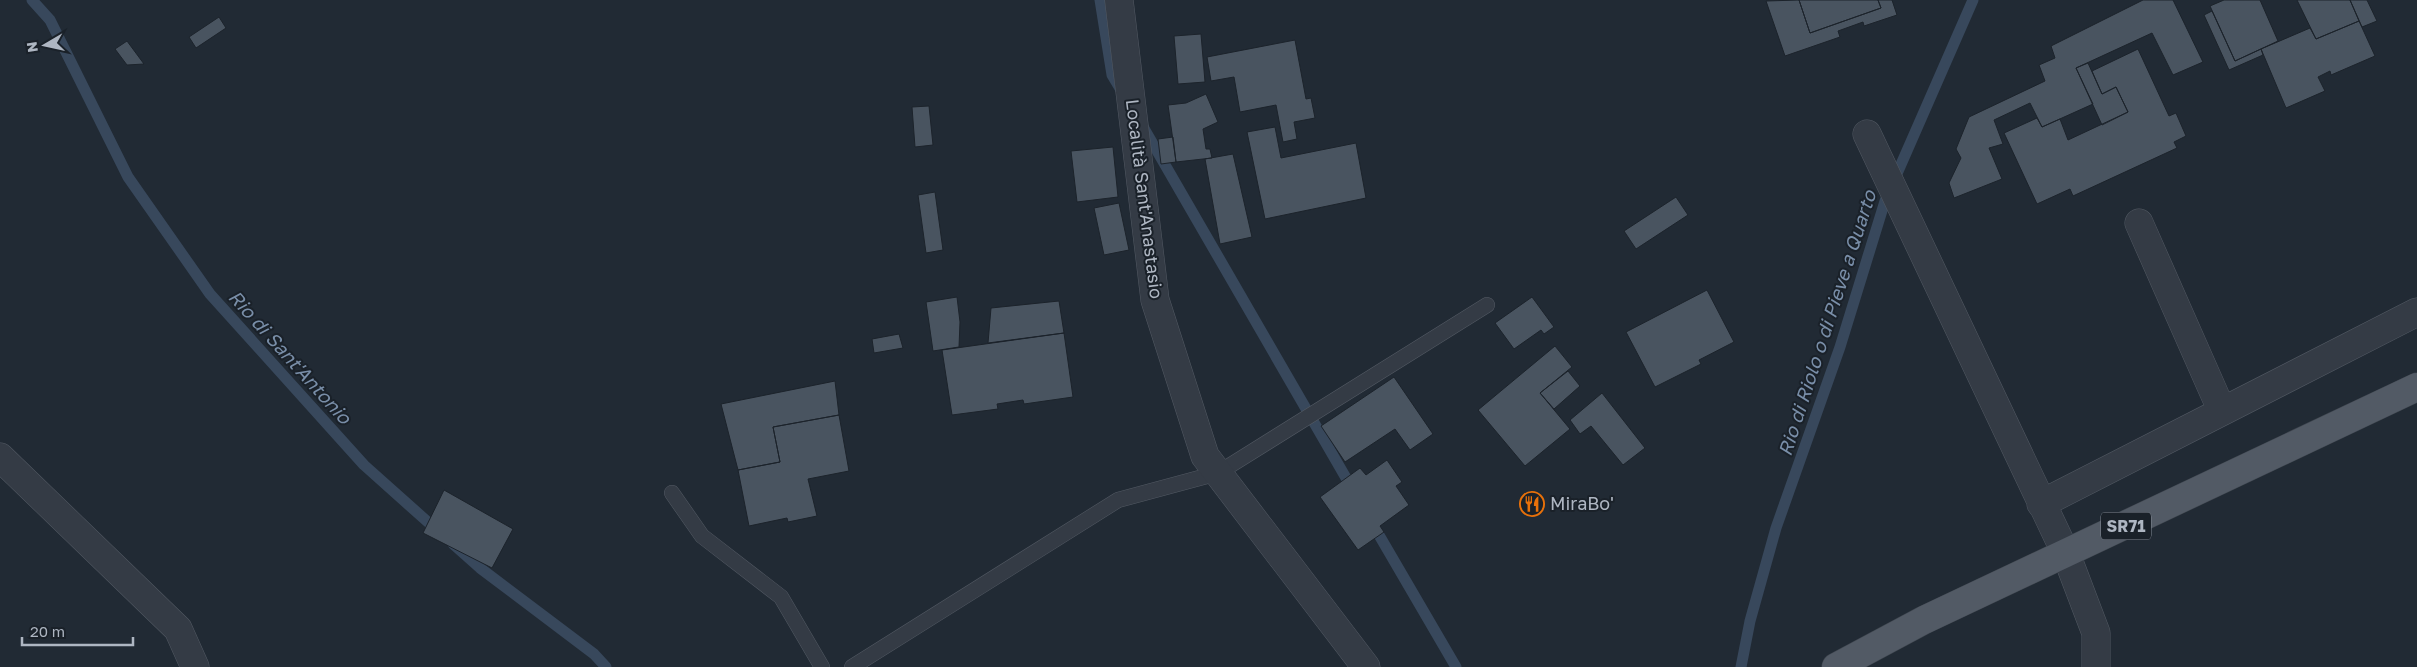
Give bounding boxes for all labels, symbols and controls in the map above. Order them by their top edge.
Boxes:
north arrow [20,20,70,70]
text: N [22,41,41,54]
street label: Località Sant'Anastasio [1122,98,1168,300]
water label: Rio di Riolo o di Pieve a Quarto [1773,186,1881,458]
water label: Rio di Sant'Antonio [224,285,358,429]
restaurant icon: MiraBo' [1519,491,1545,517]
place label: MiraBo' [1550,492,1614,514]
road number: SR71 [2101,512,2151,540]
scale bar [22,614,134,646]
text: 20 m [30,622,65,640]

